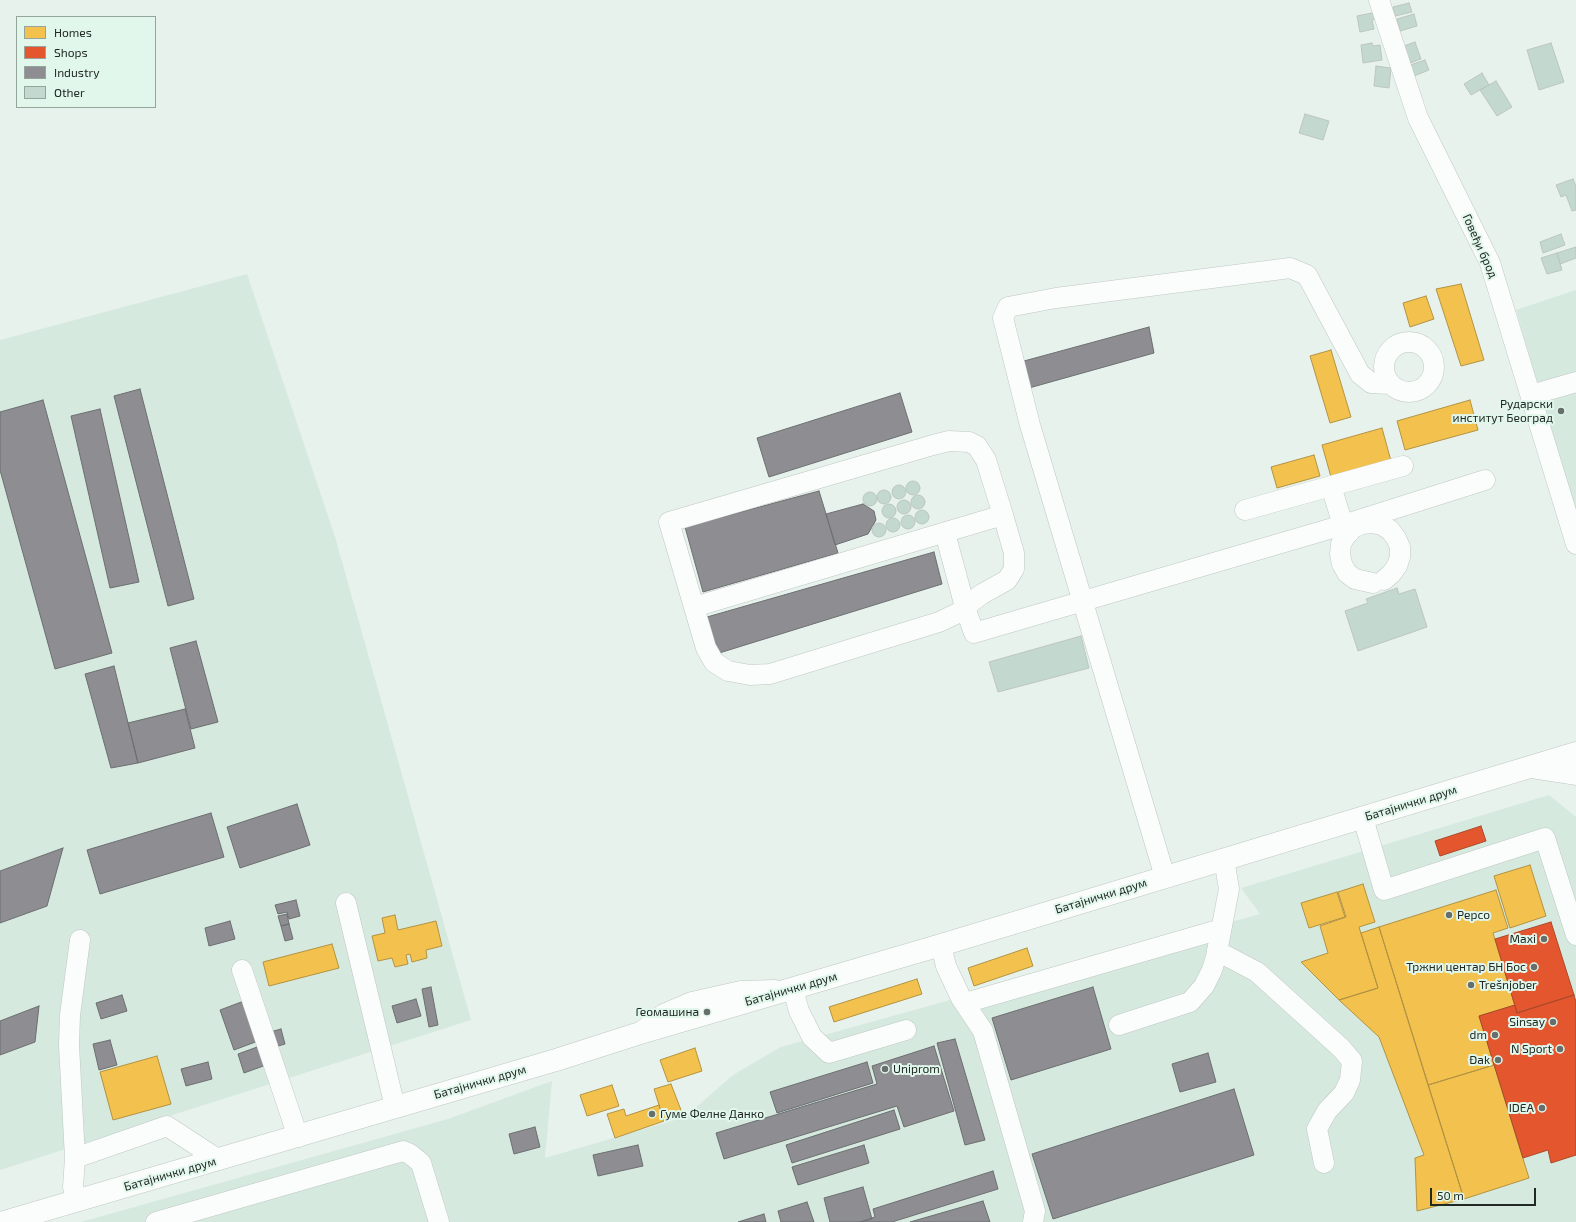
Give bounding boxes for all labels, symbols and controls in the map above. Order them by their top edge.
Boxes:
legend [16,16,156,108]
text: Homes [54,25,92,39]
text: Shops [54,45,88,59]
text: Industry [54,65,100,79]
text: Other [54,85,85,99]
street label: Говеђи брод [1459,212,1501,280]
place label: Рударски институт Београд [1453,397,1553,425]
marker: Рударски институт Београд [1556,406,1566,416]
street label: Батајнички друм [1363,782,1459,824]
street label: Батајнички друм [1053,875,1149,917]
place label: Pepco [1457,908,1490,922]
marker: Pepco [1444,910,1454,920]
place label: Maxi [1510,932,1536,946]
marker: Maxi [1539,934,1549,944]
place label: Тржни центар БН Бос [1406,960,1526,974]
marker: Тржни центар БН Бос [1529,962,1539,972]
street label: Батајнички друм [743,969,839,1009]
place label: Trešnjober [1479,978,1537,992]
marker: Trešnjober [1466,980,1476,990]
place label: Геомашина [635,1005,699,1019]
marker: Геомашина [702,1007,712,1017]
place label: Sinsay [1509,1015,1545,1029]
marker: Sinsay [1548,1017,1558,1027]
place label: dm [1470,1028,1487,1042]
marker: dm [1490,1030,1500,1040]
place label: N Sport [1511,1042,1552,1056]
marker: N Sport [1555,1044,1565,1054]
place label: Đak [1469,1053,1490,1067]
marker: Đak [1493,1055,1503,1065]
street label: Батајнички друм [432,1062,528,1102]
place label: Uniprom [893,1062,940,1076]
marker: Uniprom [880,1064,890,1074]
place label: IDEA [1509,1101,1534,1115]
marker: IDEA [1537,1103,1547,1113]
place label: Гуме Фелне Данко [660,1107,764,1121]
marker: Гуме Фелне Данко [647,1109,657,1119]
street label: Батајнички друм [122,1154,218,1194]
scale bar [1432,1180,1538,1206]
text: 50 m [1437,1188,1464,1202]

